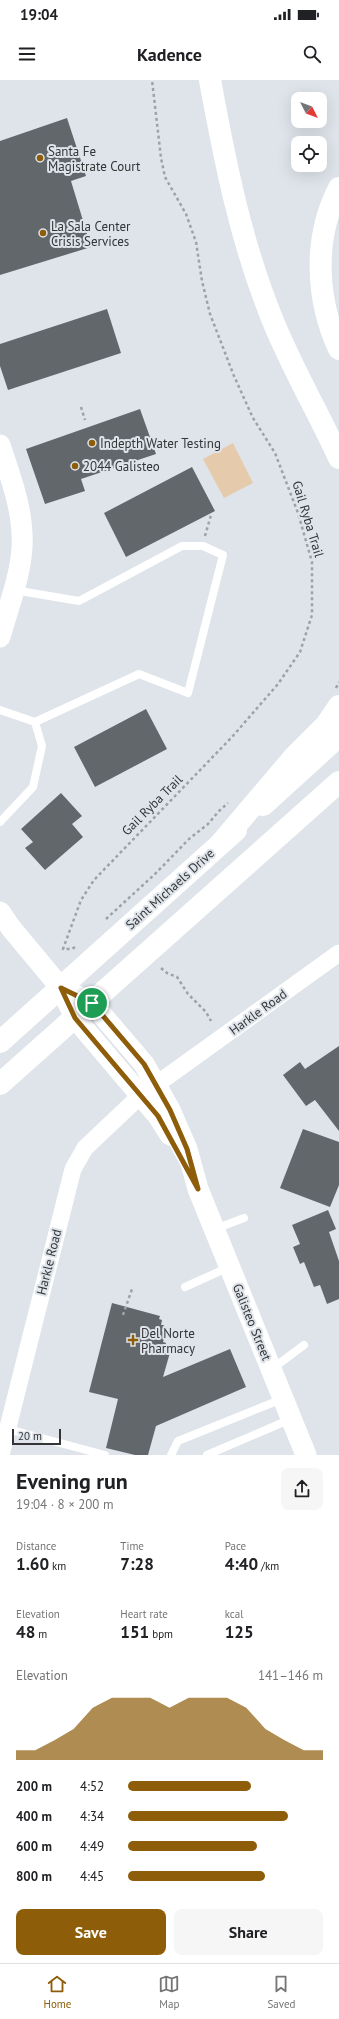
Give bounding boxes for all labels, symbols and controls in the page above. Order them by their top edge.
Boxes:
text: 19:04 [20,5,58,24]
icon: menu [16,43,38,65]
text: Kadence [137,43,202,66]
icon: search [301,43,323,65]
north arrow [291,92,327,128]
map controls [291,92,327,172]
button: locate [291,136,327,172]
place label: Santa Fe Magistrate Court [48,143,141,175]
marker: Santa Fe Magistrate Court [35,153,45,163]
place label: La Sala Center Crisis Services [51,218,131,250]
marker: La Sala Center Crisis Services [38,228,48,238]
place label: Indepth Water Testing [100,435,221,452]
marker: Indepth Water Testing [87,438,97,448]
place label: 2044 Galisteo [83,458,160,475]
marker: 2044 Galisteo [70,461,80,471]
street label: Gail Ryba Trail [288,479,328,559]
street label: Gail Ryba Trail [118,771,186,839]
street label: Saint Michaels Drive [122,845,218,933]
street label: Harkle Road [226,985,290,1039]
pin [75,986,109,1020]
icon: arrive [81,992,103,1014]
street label: Harkle Road [33,1227,65,1297]
street label: Galisteo Street [229,1281,275,1364]
place label: Del Norte Pharmacy [141,1325,195,1357]
marker: Del Norte Pharmacy [128,1335,138,1345]
scale bar [12,1427,61,1446]
text: 20 m [18,1429,42,1443]
text: Evening run [16,1467,128,1495]
button: share [281,1468,323,1510]
text: 19:04 · 8 × 200 m [16,1496,113,1513]
text: Distance [16,1539,56,1553]
text: Time [120,1539,144,1553]
text: Pace [225,1539,246,1553]
text: 1.60 [16,1553,49,1575]
text: 7:28 [120,1553,154,1575]
text: 4:40 [225,1553,258,1575]
text: km [49,1559,66,1573]
text: /km [258,1559,279,1573]
text: Elevation [16,1607,60,1621]
text: Heart rate [120,1607,168,1621]
text: kcal [225,1607,243,1621]
text: 48 [16,1621,35,1643]
text: 151 [120,1621,149,1643]
text: 125 [225,1621,254,1643]
text: m [35,1627,47,1641]
text: bpm [149,1627,173,1641]
text: Elevation [16,1667,68,1684]
text: 141–146 m [258,1667,323,1684]
text: 200 m [16,1778,52,1795]
text: 4:52 [80,1778,104,1795]
text: 400 m [16,1808,52,1825]
text: 4:34 [80,1808,104,1825]
text: 600 m [16,1838,52,1855]
text: 4:49 [80,1838,104,1855]
text: 800 m [16,1868,52,1885]
text: 4:45 [80,1868,104,1885]
button: Save [16,1909,166,1955]
button: Share [174,1909,323,1955]
tab: Home [44,1973,71,2011]
tab: Map [158,1973,180,2011]
tab: Saved [267,1973,295,2011]

